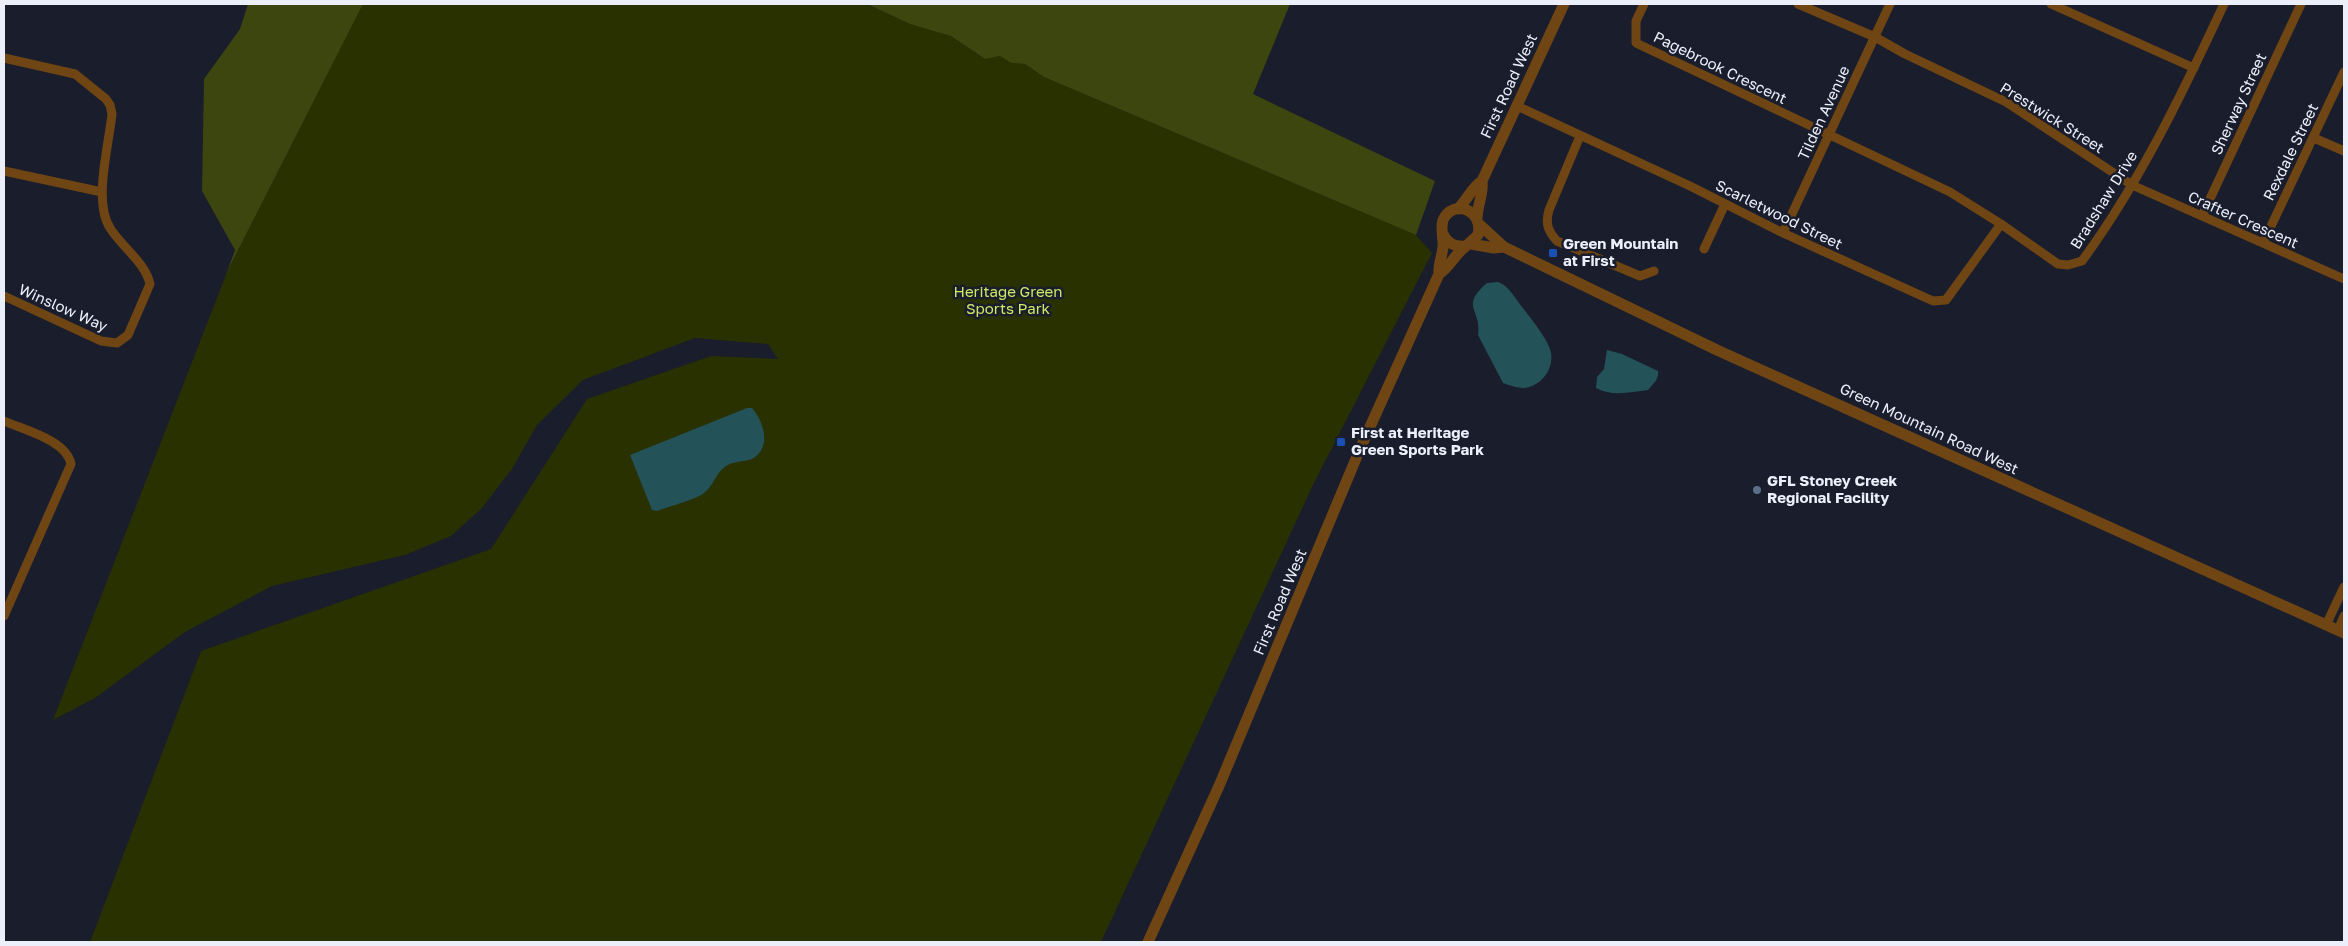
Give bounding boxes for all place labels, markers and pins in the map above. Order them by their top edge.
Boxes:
place label: Green Mountain at First [1563,234,1678,269]
marker: Green Mountain at First [1547,247,1559,259]
place label: First at Heritage Green Sports Park [1351,423,1484,458]
marker: First at Heritage Green Sports Park [1335,436,1347,448]
place label: GFL Stoney Creek Regional Facility [1767,471,1897,506]
marker: GFL Stoney Creek Regional Facility [1751,484,1763,496]

